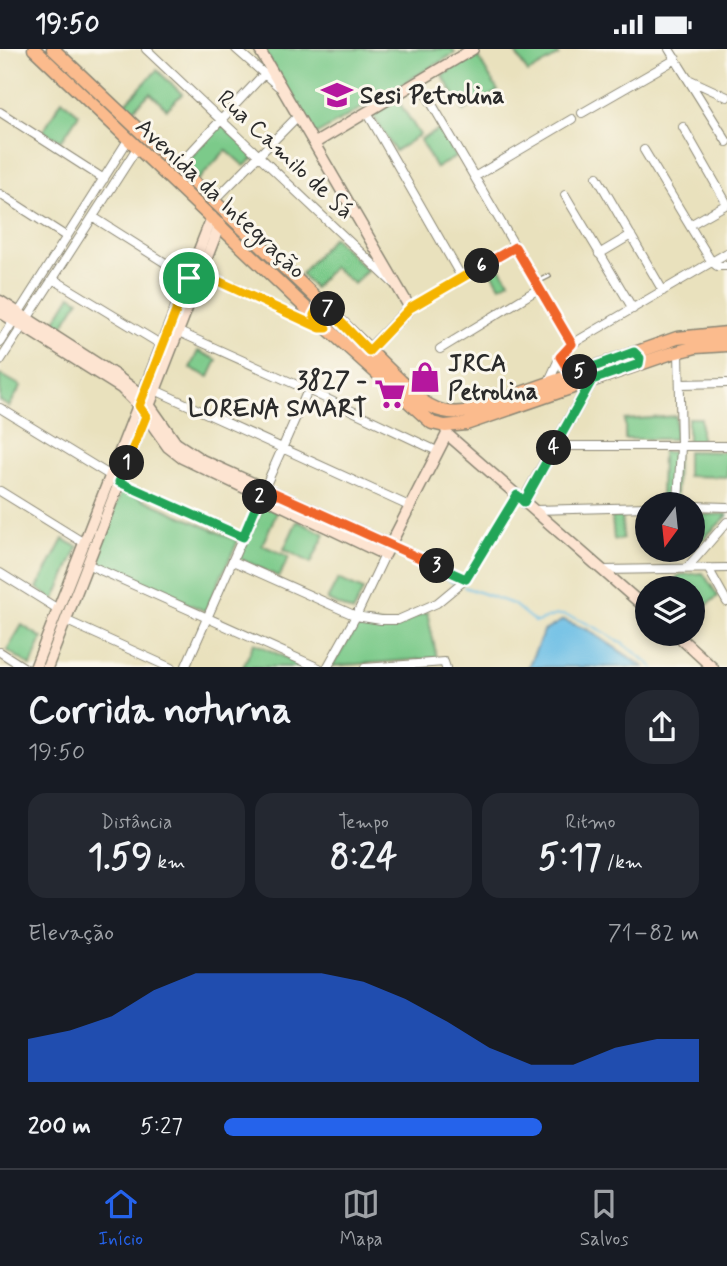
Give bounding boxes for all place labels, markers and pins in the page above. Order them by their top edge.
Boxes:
school or university icon: Sesi Petrolina [320,78,354,112]
place label: Sesi Petrolina [360,81,505,112]
pin [159,248,219,308]
pin: 6 [464,249,500,283]
pin: 7 [310,292,346,327]
place label: JRCA Petrolina [448,349,538,408]
pin: 5 [562,355,598,389]
shop icon: JRCA Petrolina [408,360,442,394]
place label: 3827 - LORENA SMART [188,366,367,425]
supermarket icon: 3827 - LORENA SMART [373,377,407,411]
pin: 4 [536,431,572,465]
pin: 1 [110,445,144,481]
pin: 2 [243,479,278,515]
pin: 3 [420,549,454,583]

